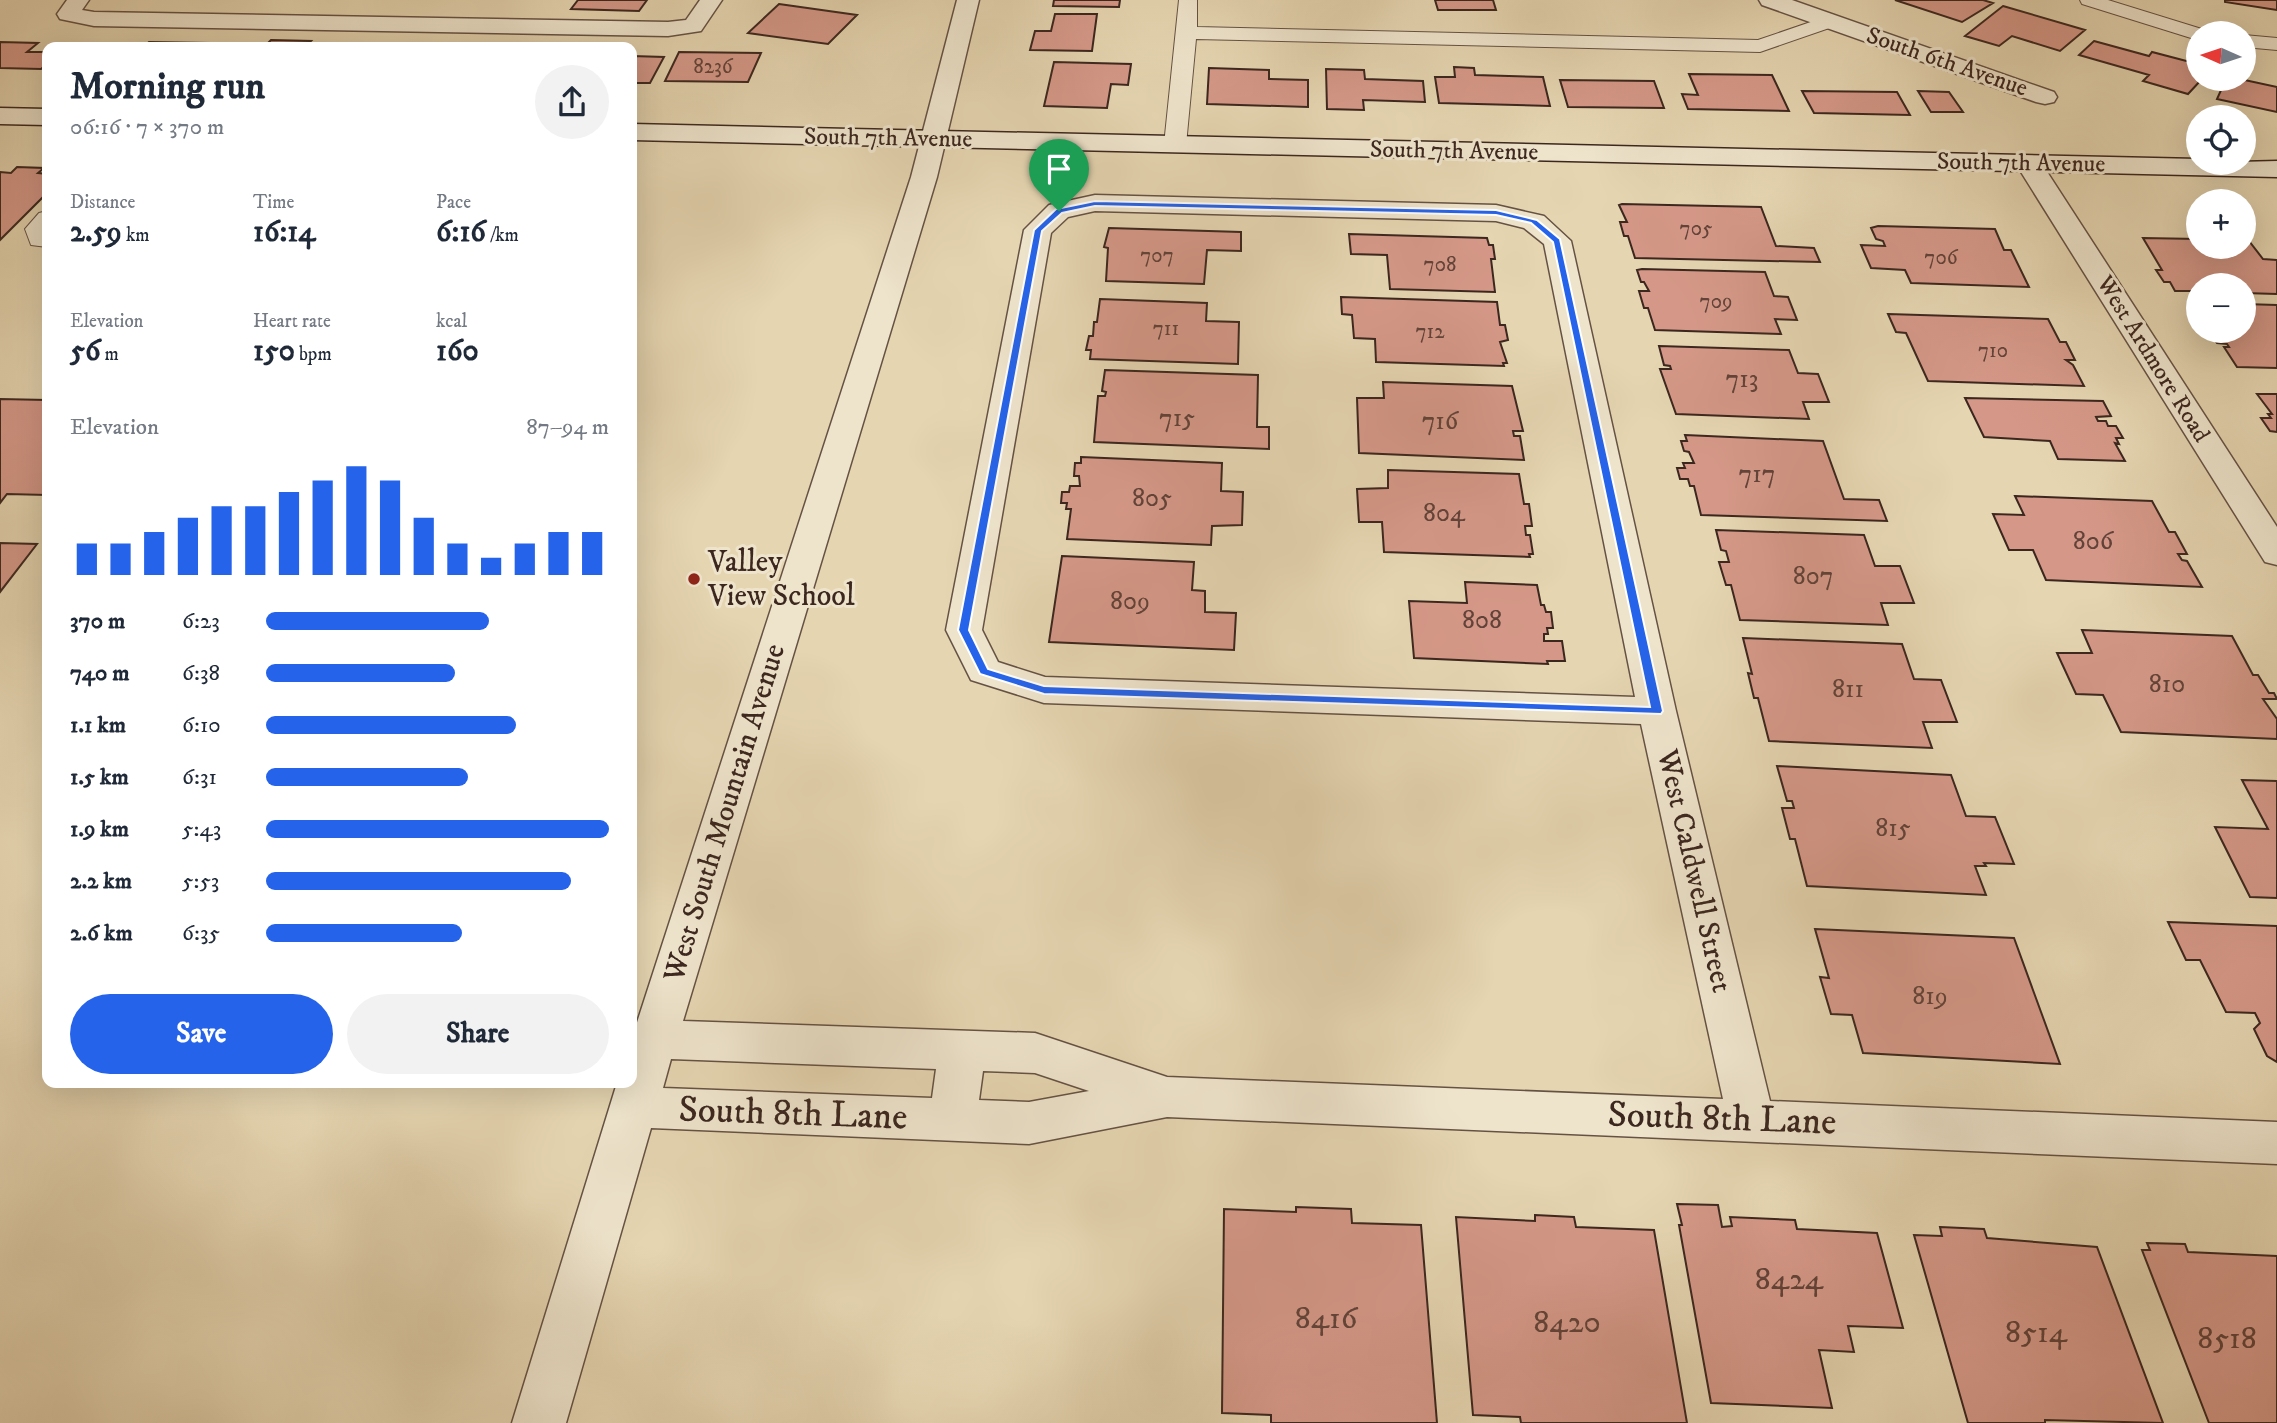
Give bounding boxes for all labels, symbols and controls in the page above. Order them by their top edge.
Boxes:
street label: South 6th Avenue [1863,20,2032,104]
north arrow [2186,21,2256,91]
map controls [2186,21,2256,343]
house number: 8236 [693,54,734,80]
text: Morning run [70,63,265,111]
button: share [535,65,609,139]
button: locate [2186,105,2256,175]
text: 06:16 · 7 × 370 m [70,113,224,142]
street label: South 7th Avenue [803,122,973,154]
street label: South 7th Avenue [1369,135,1539,167]
pin [1029,139,1089,211]
street label: South 7th Avenue [1936,147,2106,179]
icon: arrive [1040,150,1078,188]
button: + [2186,189,2256,259]
text: Distance [70,191,135,214]
text: Time [253,191,294,214]
text: Pace [436,191,471,214]
text: 2.59 [70,214,122,251]
text: 16:14 [253,214,316,251]
text: 6:16 [436,214,486,251]
house number: 705 [1680,216,1712,242]
text: km [122,224,150,247]
text: /km [486,224,519,247]
house number: 707 [1140,243,1174,269]
house number: 706 [1924,245,1959,271]
house number: 708 [1424,252,1456,278]
street label: West Ardmore Road [2089,269,2216,448]
button: − [2186,273,2256,343]
house number: 709 [1700,289,1732,315]
text: Elevation [70,310,144,333]
text: Heart rate [253,310,331,333]
text: kcal [436,310,467,333]
house number: 711 [1153,316,1179,342]
house number: 712 [1415,319,1445,345]
text: 56 [70,333,101,370]
text: 150 [253,333,295,370]
text: 160 [436,333,479,370]
house number: 710 [1978,338,2008,364]
text: m [101,343,119,366]
text: bpm [295,343,332,366]
house number: 713 [1726,363,1758,396]
house number: 715 [1159,402,1195,435]
house number: 716 [1422,405,1460,438]
text: Elevation [70,413,159,442]
text: 87–94 m [526,413,609,442]
house number: 717 [1739,458,1775,491]
house number: 805 [1132,482,1172,515]
house number: 804 [1423,497,1466,530]
house number: 806 [2073,525,2115,558]
place label: Valley View School [707,544,855,615]
house number: 807 [1793,560,1833,593]
marker: Valley View School [686,571,702,587]
house number: 809 [1110,585,1150,618]
house number: 808 [1462,604,1502,637]
text: 370 m [70,607,125,636]
text: 6:23 [182,607,220,636]
street label: West South Mountain Avenue [656,640,794,987]
text: 740 m [70,659,130,688]
text: 6:38 [182,659,220,688]
house number: 810 [2149,668,2185,701]
house number: 811 [1832,673,1864,706]
text: 1.1 km [70,711,126,740]
text: 6:10 [182,711,221,740]
street label: West Caldwell Street [1648,745,1740,996]
text: 1.5 km [70,763,129,792]
text: 6:31 [182,763,217,792]
house number: 815 [1875,812,1911,845]
text: 1.9 km [70,815,129,844]
text: 5:43 [182,815,221,844]
text: 2.2 km [70,867,132,896]
text: 5:53 [182,867,219,896]
text: 2.6 km [70,919,133,948]
text: 6:35 [182,919,220,948]
house number: 819 [1912,980,1948,1013]
button: Save [70,994,333,1074]
button: Share [347,994,609,1074]
street label: South 8th Lane [678,1087,908,1141]
street label: South 8th Lane [1607,1092,1837,1146]
house number: 8424 [1755,1260,1824,1300]
house number: 8416 [1295,1299,1359,1339]
house number: 8420 [1533,1303,1601,1343]
house number: 8514 [2005,1313,2068,1353]
house number: 8518 [2197,1319,2257,1359]

